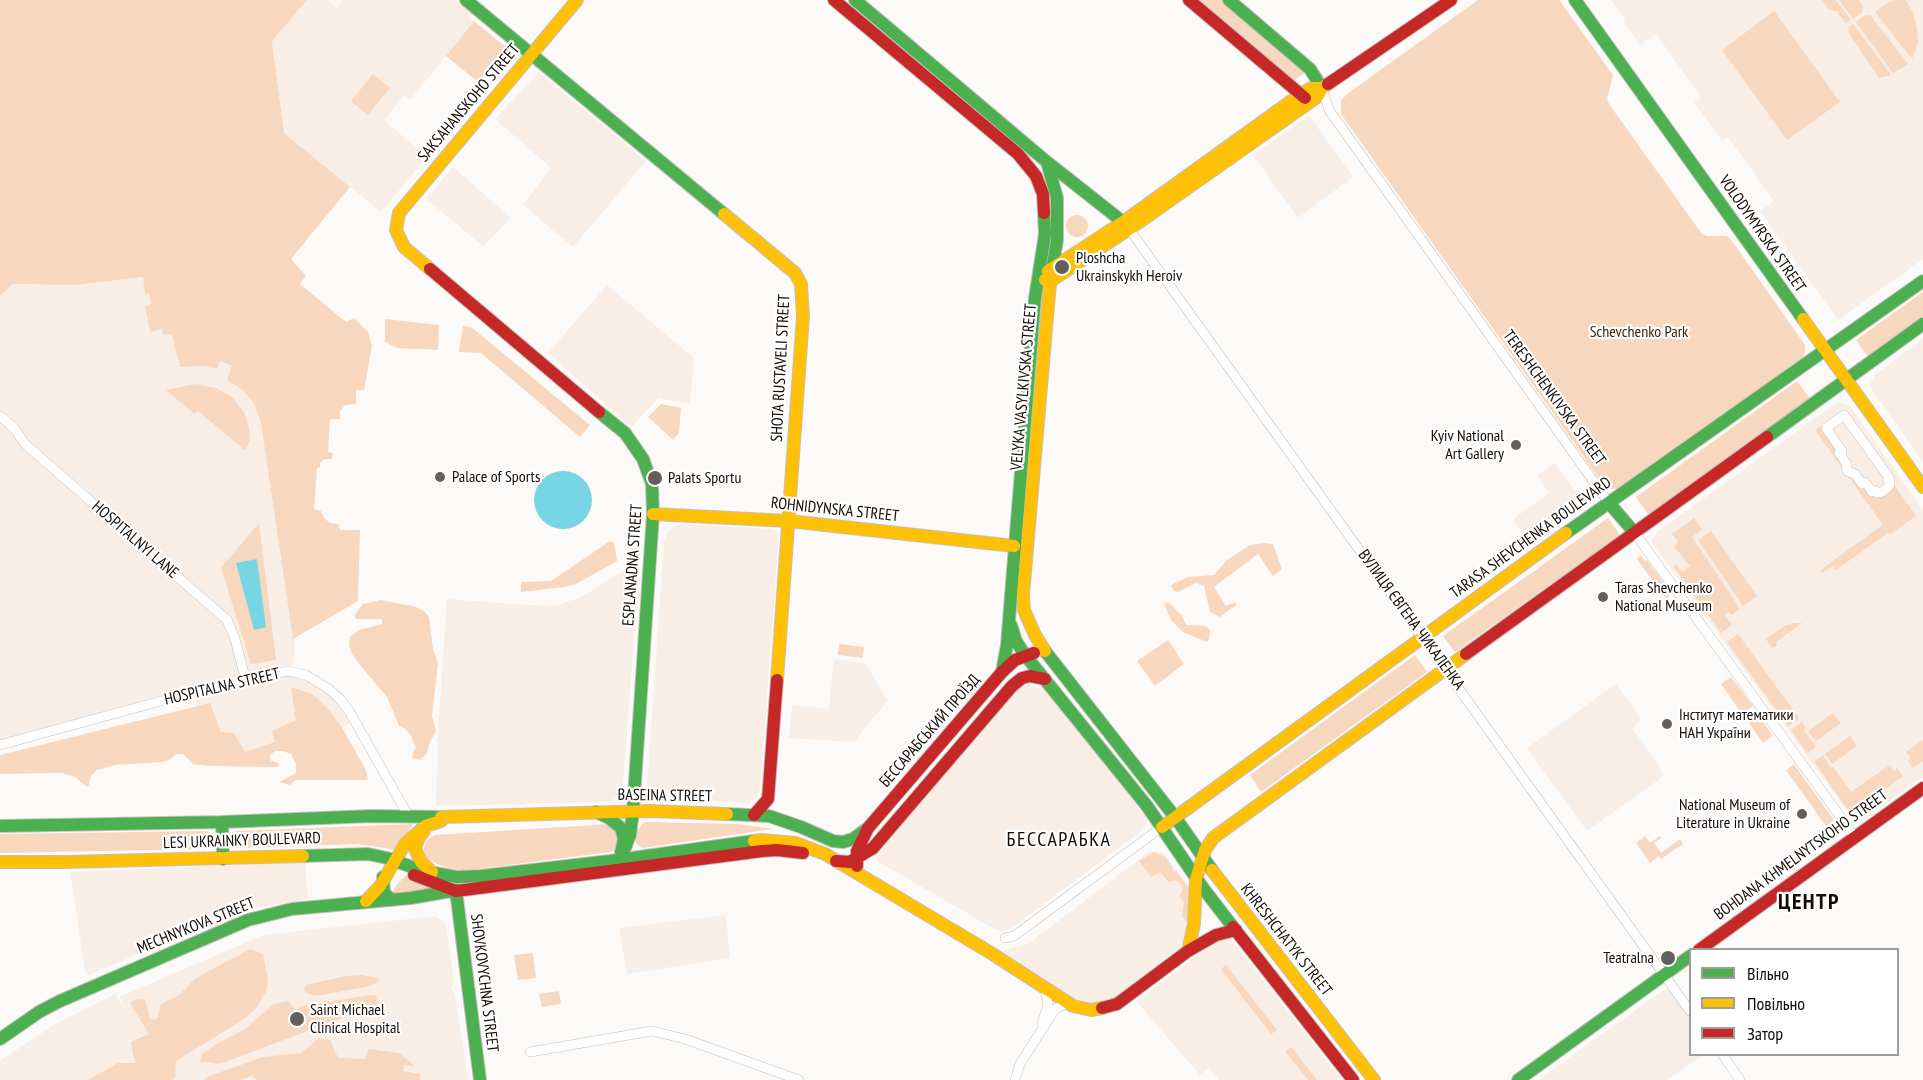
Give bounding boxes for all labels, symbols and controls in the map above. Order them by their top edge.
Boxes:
street label: SAKSAHANSKOHO STREET [414,40,524,166]
street label: VOLODYMYRSKA STREET [1714,172,1810,296]
place label: Ploshcha Ukrainskykh Heroiv [1076,248,1182,286]
marker: Ploshcha Ukrainskykh Heroiv [1053,258,1071,276]
street label: SHOTA RUSTAVELI STREET [768,294,794,442]
street label: VELYKA VASYLKIVSKA STREET [1007,303,1041,471]
park label: Schevchenko Park [1590,322,1688,342]
street label: TERESHCHENKIVSKA STREET [1499,327,1609,469]
place label: Kyiv National Art Gallery [1431,426,1504,464]
marker: Kyiv National Art Gallery [1509,438,1523,452]
place label: Palace of Sports [452,467,540,487]
place label: Palats Sportu [668,468,741,488]
marker: Palats Sportu [646,469,664,487]
marker: Palace of Sports [433,470,447,484]
street label: TARASA SHEVCHENKA BOULEVARD [1447,473,1615,603]
street label: ROHNIDYNSKA STREET [770,494,900,526]
street label: HOSPITALNYI LANE [88,497,182,583]
street label: ESPLANADNA STREET [619,504,647,626]
street label: ВУЛИЦЯ ЄВГЕНА ЧИКАЛЕНКА [1354,546,1468,694]
place label: Taras Shevchenko National Museum [1615,578,1713,616]
marker: Taras Shevchenko National Museum [1596,590,1610,604]
street label: HOSPITALNA STREET [162,664,282,710]
street label: БЕССАРАБСЬКИЙ ПРОЇЗД [876,671,984,791]
place label: Інститут математики НАН України [1679,705,1793,743]
marker: Інститут математики НАН України [1660,717,1674,731]
street label: BASEINA STREET [618,786,712,806]
street label: BOHDANA KHMELNYTSKOHO STREET [1711,786,1891,924]
place label: National Museum of Literature in Ukraine [1676,795,1790,833]
marker: National Museum of Literature in Ukraine [1795,807,1809,821]
district label: БЕССАРАБКА [1007,828,1111,852]
street label: LESI UKRAINKY BOULEVARD [163,829,321,853]
street label: KHRESHCHATYK STREET [1236,880,1336,1000]
district label: ЦЕНТР [1778,890,1840,916]
street label: MECHNYKOVA STREET [134,894,258,958]
street label: SHOVKOVYCHNA STREET [466,913,502,1053]
place label: Teatralna [1603,948,1654,968]
legend [1689,948,1899,1056]
marker: Teatralna [1659,949,1677,967]
text: Вільно [1747,962,1789,985]
text: Повільно [1747,992,1805,1015]
place label: Saint Michael Clinical Hospital [310,1000,400,1038]
marker: Saint Michael Clinical Hospital [288,1010,306,1028]
text: Затор [1747,1022,1783,1045]

